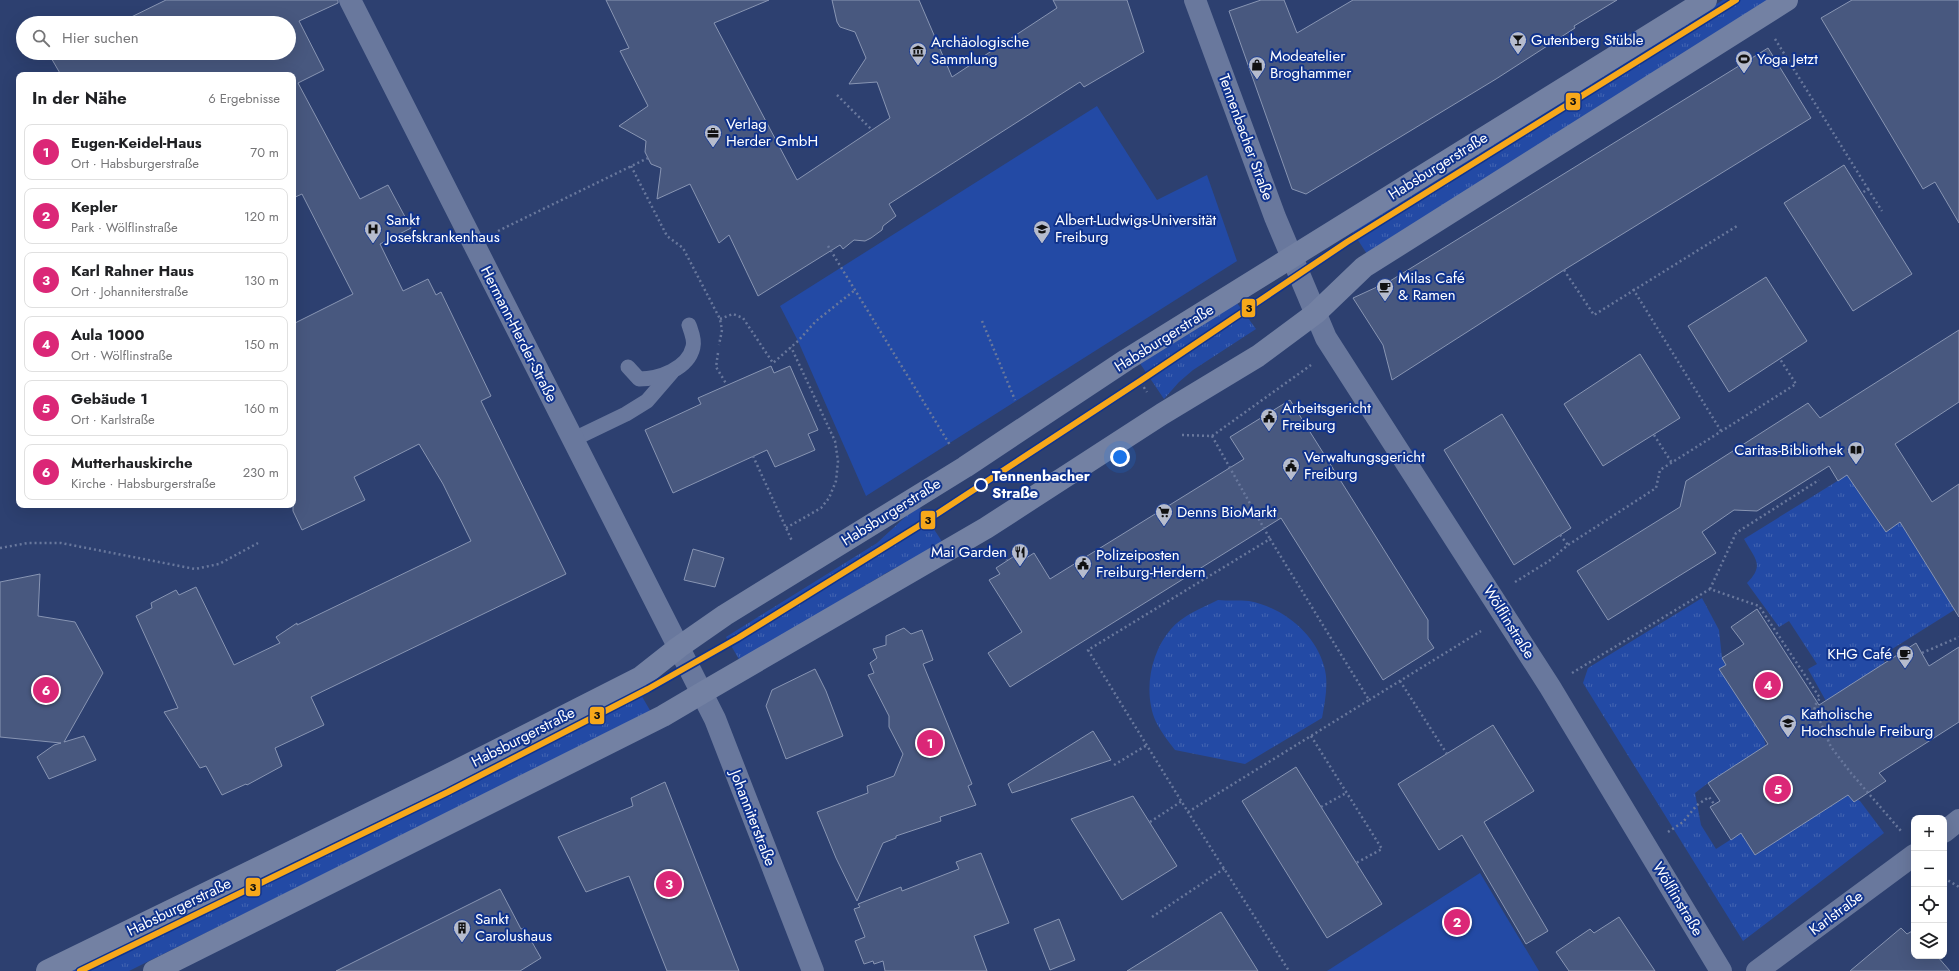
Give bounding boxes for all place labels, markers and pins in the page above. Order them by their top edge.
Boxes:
place label: Gutenberg Stüble [1531,29,1644,51]
bar icon: Gutenberg Stüble [1508,30,1528,55]
place label: Archäologische Sammlung [931,31,1030,70]
museum icon: Archäologische Sammlung [908,41,928,66]
place label: Modeatelier Broghammer [1270,45,1352,84]
place label: Yoga Jetzt [1757,48,1818,70]
sports icon: Yoga Jetzt [1734,49,1754,74]
shop icon: Modeatelier Broghammer [1247,55,1267,80]
place label: Verlag Herder GmbH [726,113,818,152]
office icon: Verlag Herder GmbH [703,123,723,148]
place label: Sankt Josefskrankenhaus [384,209,500,248]
place label: Albert-Ludwigs-Universität Freiburg [1055,209,1216,248]
hospital icon: Sankt Josefskrankenhaus [363,219,383,244]
school or university icon: Albert-Ludwigs-Universität Freiburg [1032,219,1052,244]
place label: Milas Café & Ramen [1398,267,1465,306]
cafe icon: Milas Café & Ramen [1375,277,1395,302]
place label: Arbeitsgericht Freiburg [1282,397,1371,436]
public building icon: Arbeitsgericht Freiburg [1259,407,1279,432]
place label: Caritas-Bibliothek [1734,439,1843,461]
library icon: Caritas-Bibliothek [1846,440,1866,465]
place label: Verwaltungsgericht Freiburg [1304,446,1425,485]
public building icon: Verwaltungsgericht Freiburg [1281,456,1301,481]
place label: Tennenbacher Straße [992,465,1091,504]
marker: Tennenbacher Straße [974,478,988,492]
place label: Denns BioMarkt [1177,501,1277,523]
supermarket icon: Denns BioMarkt [1154,502,1174,527]
place label: Mai Garden [931,541,1007,563]
restaurant icon: Mai Garden [1010,542,1030,567]
place label: Polizeiposten Freiburg-Herdern [1096,544,1206,583]
public building icon: Polizeiposten Freiburg-Herdern [1073,554,1093,579]
place label: KHG Café [1827,643,1892,665]
cafe icon: KHG Café [1895,644,1915,669]
pin: 4 [1755,670,1781,700]
pin: 6 [33,675,59,705]
place label: Katholische Hochschule Freiburg [1801,703,1933,742]
school or university icon: Katholische Hochschule Freiburg [1778,713,1798,738]
pin: 1 [917,728,943,758]
pin: 5 [1765,774,1791,804]
pin: 3 [656,869,682,899]
pin: 2 [1444,907,1470,937]
place label: Sankt Carolushaus [475,908,552,947]
building icon: Sankt Carolushaus [452,918,472,943]

